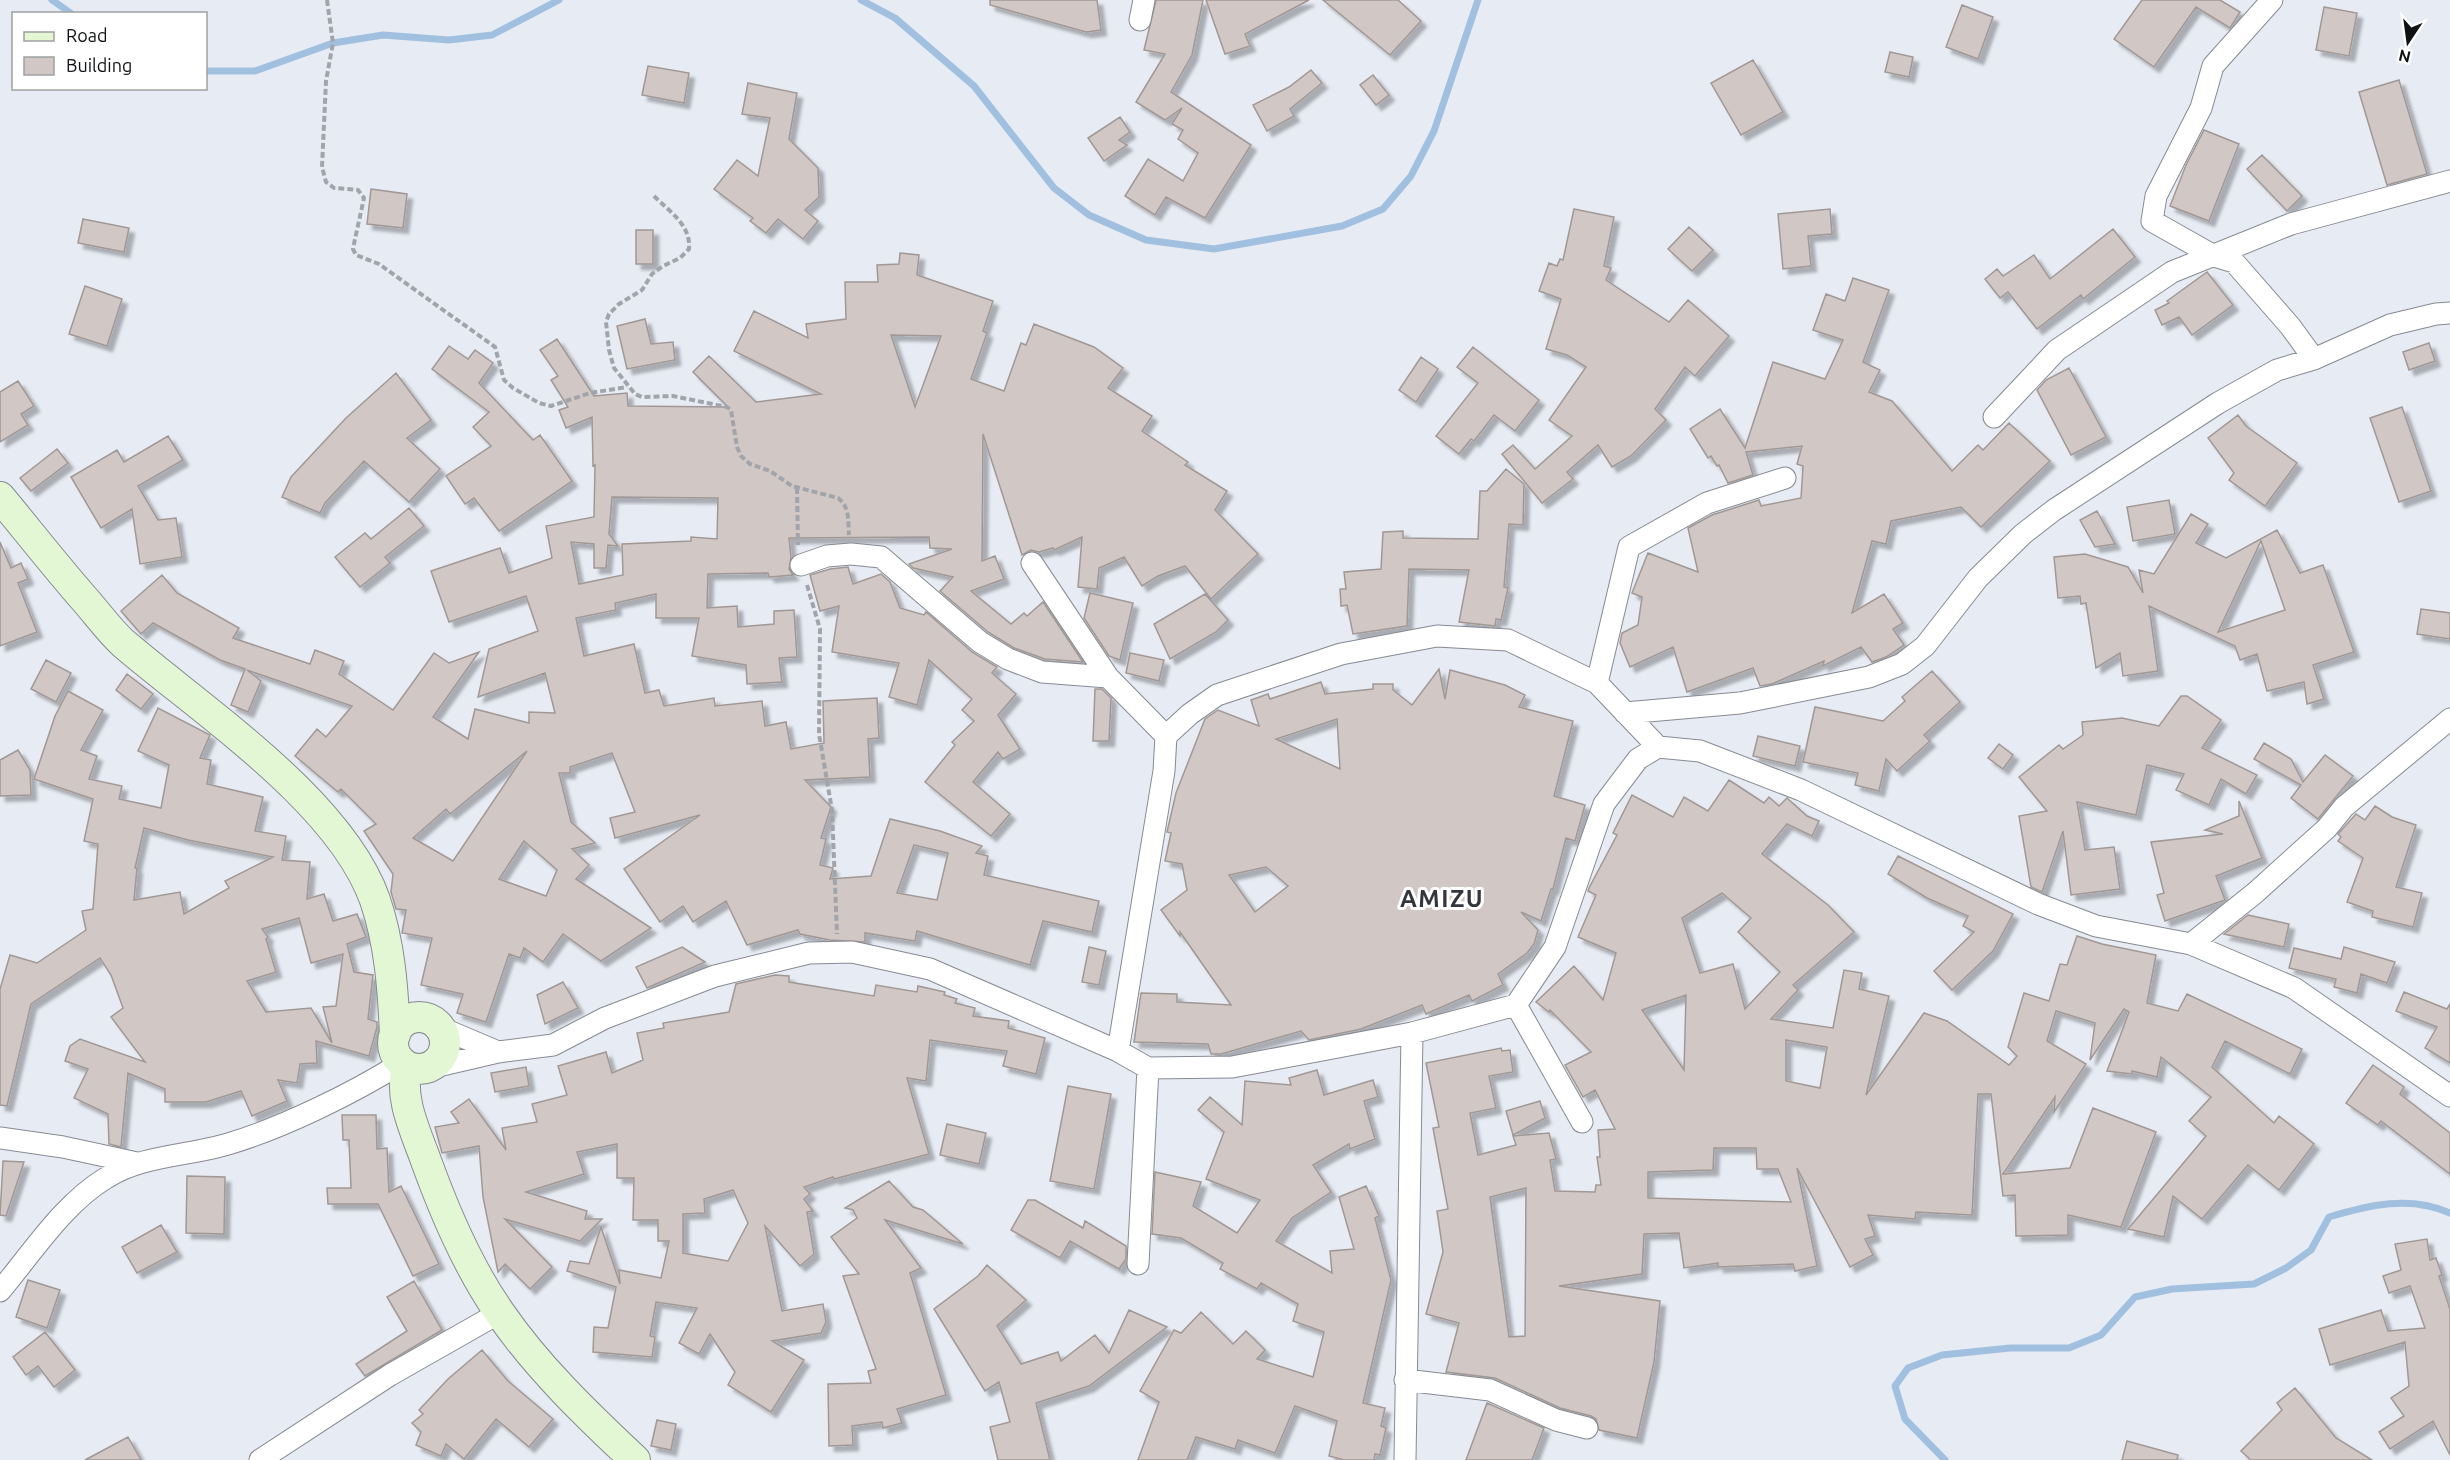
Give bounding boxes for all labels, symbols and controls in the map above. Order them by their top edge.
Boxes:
legend [12,12,207,90]
north arrow [2378,12,2438,72]
text: Road [66,25,108,45]
text: N [2397,47,2412,67]
text: Building [66,55,132,75]
district label: AMIZU [1400,885,1484,912]

